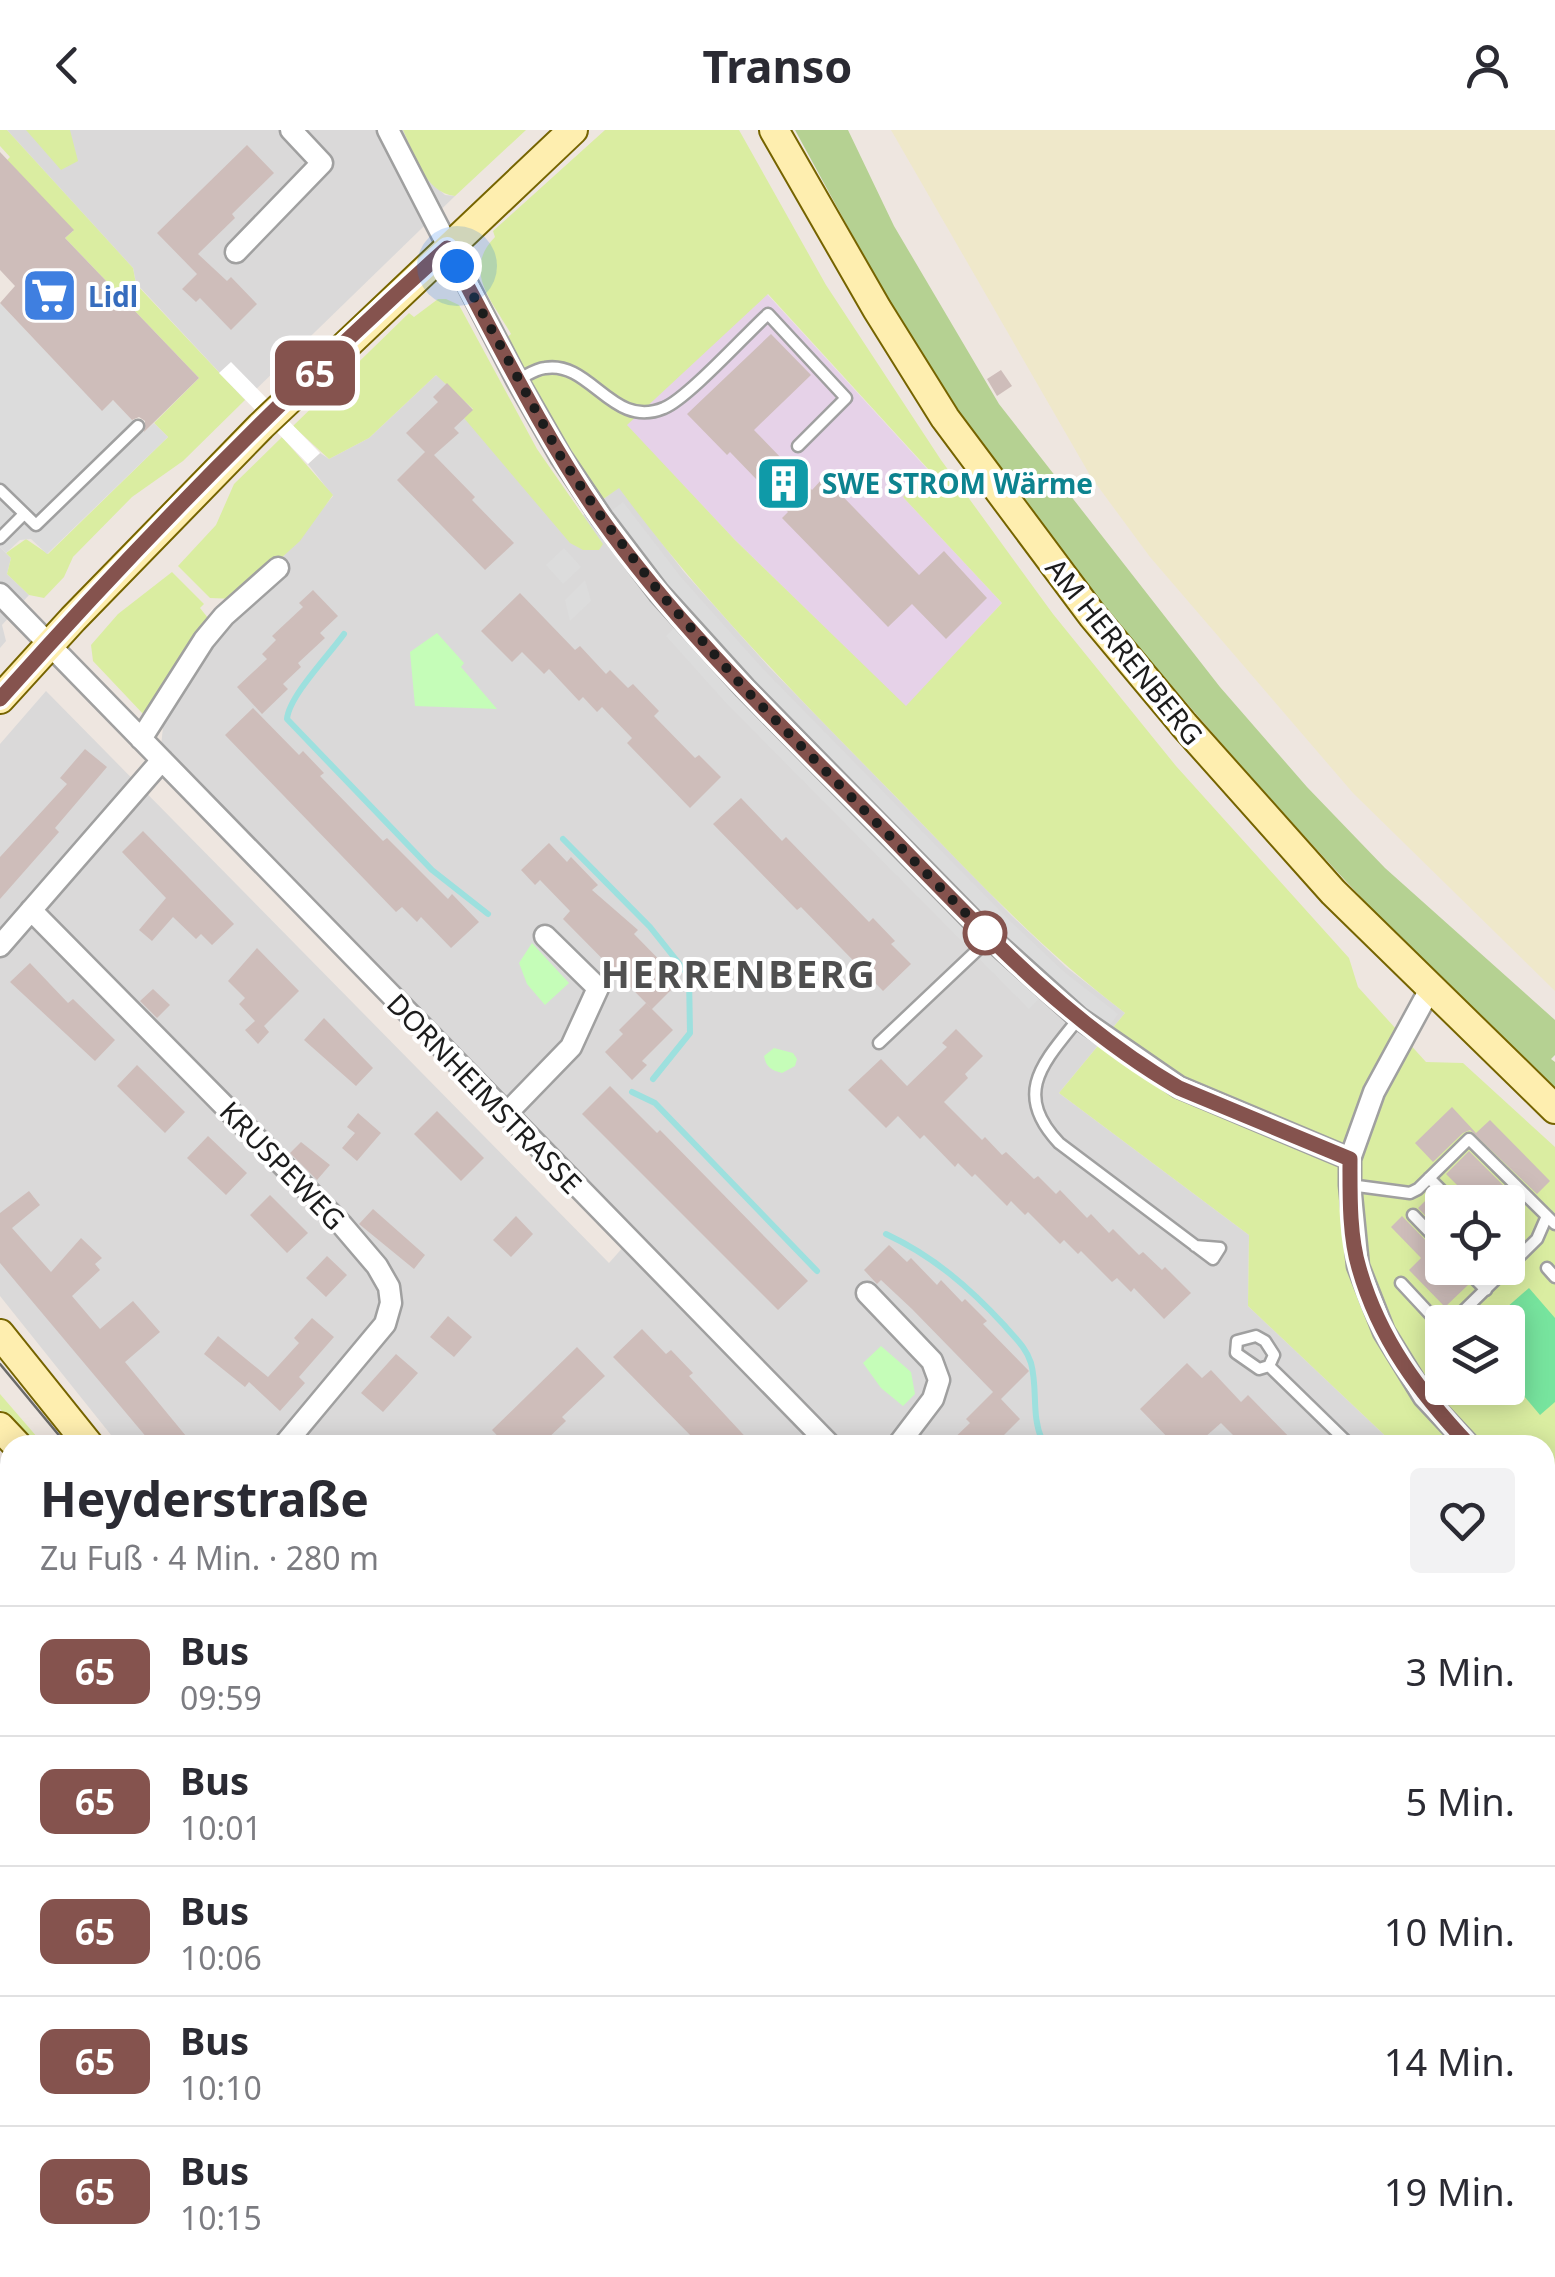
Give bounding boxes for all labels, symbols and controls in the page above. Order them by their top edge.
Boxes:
text: Transo [703,35,852,96]
icon: back [40,38,95,93]
icon: person [1460,38,1515,93]
your location [432,241,482,291]
supermarket icon: Lidl [19,266,79,326]
place label: Lidl [88,277,138,315]
line badge: 65 [270,340,360,406]
text: 65 [295,350,335,397]
building icon: SWE STROM Wärme [753,453,813,513]
place label: SWE STROM Wärme [822,464,1093,502]
street label: AM HERRENBERG [1038,550,1212,752]
unlabelled marker [964,912,1006,954]
district label: HERRENBERG [601,947,877,999]
street label: DORNHEIMSTRASSE [379,985,591,1201]
street label: KRUSPEWEG [212,1092,354,1238]
map controls [1425,1185,1525,1405]
button: locate [1425,1185,1525,1285]
button: layers [1425,1305,1525,1405]
text: Heyderstraße [40,1466,369,1531]
button: heart [1410,1468,1515,1573]
text: Zu Fuß · 4 Min. · 280 m [40,1536,379,1579]
text: Bus [180,1624,249,1676]
text: 3 Min. [1405,1645,1515,1697]
text: 65 [75,1648,115,1695]
text: 09:59 [180,1676,262,1719]
text: Bus [180,1754,249,1806]
text: 5 Min. [1405,1775,1515,1827]
text: 65 [75,1778,115,1825]
text: 10:01 [180,1806,262,1849]
text: Bus [180,1884,249,1936]
text: 10 Min. [1384,1905,1515,1957]
text: 65 [75,1908,115,1955]
text: 10:06 [180,1936,262,1979]
text: Bus [180,2014,249,2066]
text: 14 Min. [1384,2035,1515,2087]
text: 65 [75,2038,115,2085]
text: 10:10 [180,2066,262,2109]
text: Bus [180,2144,249,2196]
text: 19 Min. [1384,2165,1515,2217]
text: 65 [75,2168,115,2215]
text: 10:15 [180,2196,262,2239]

